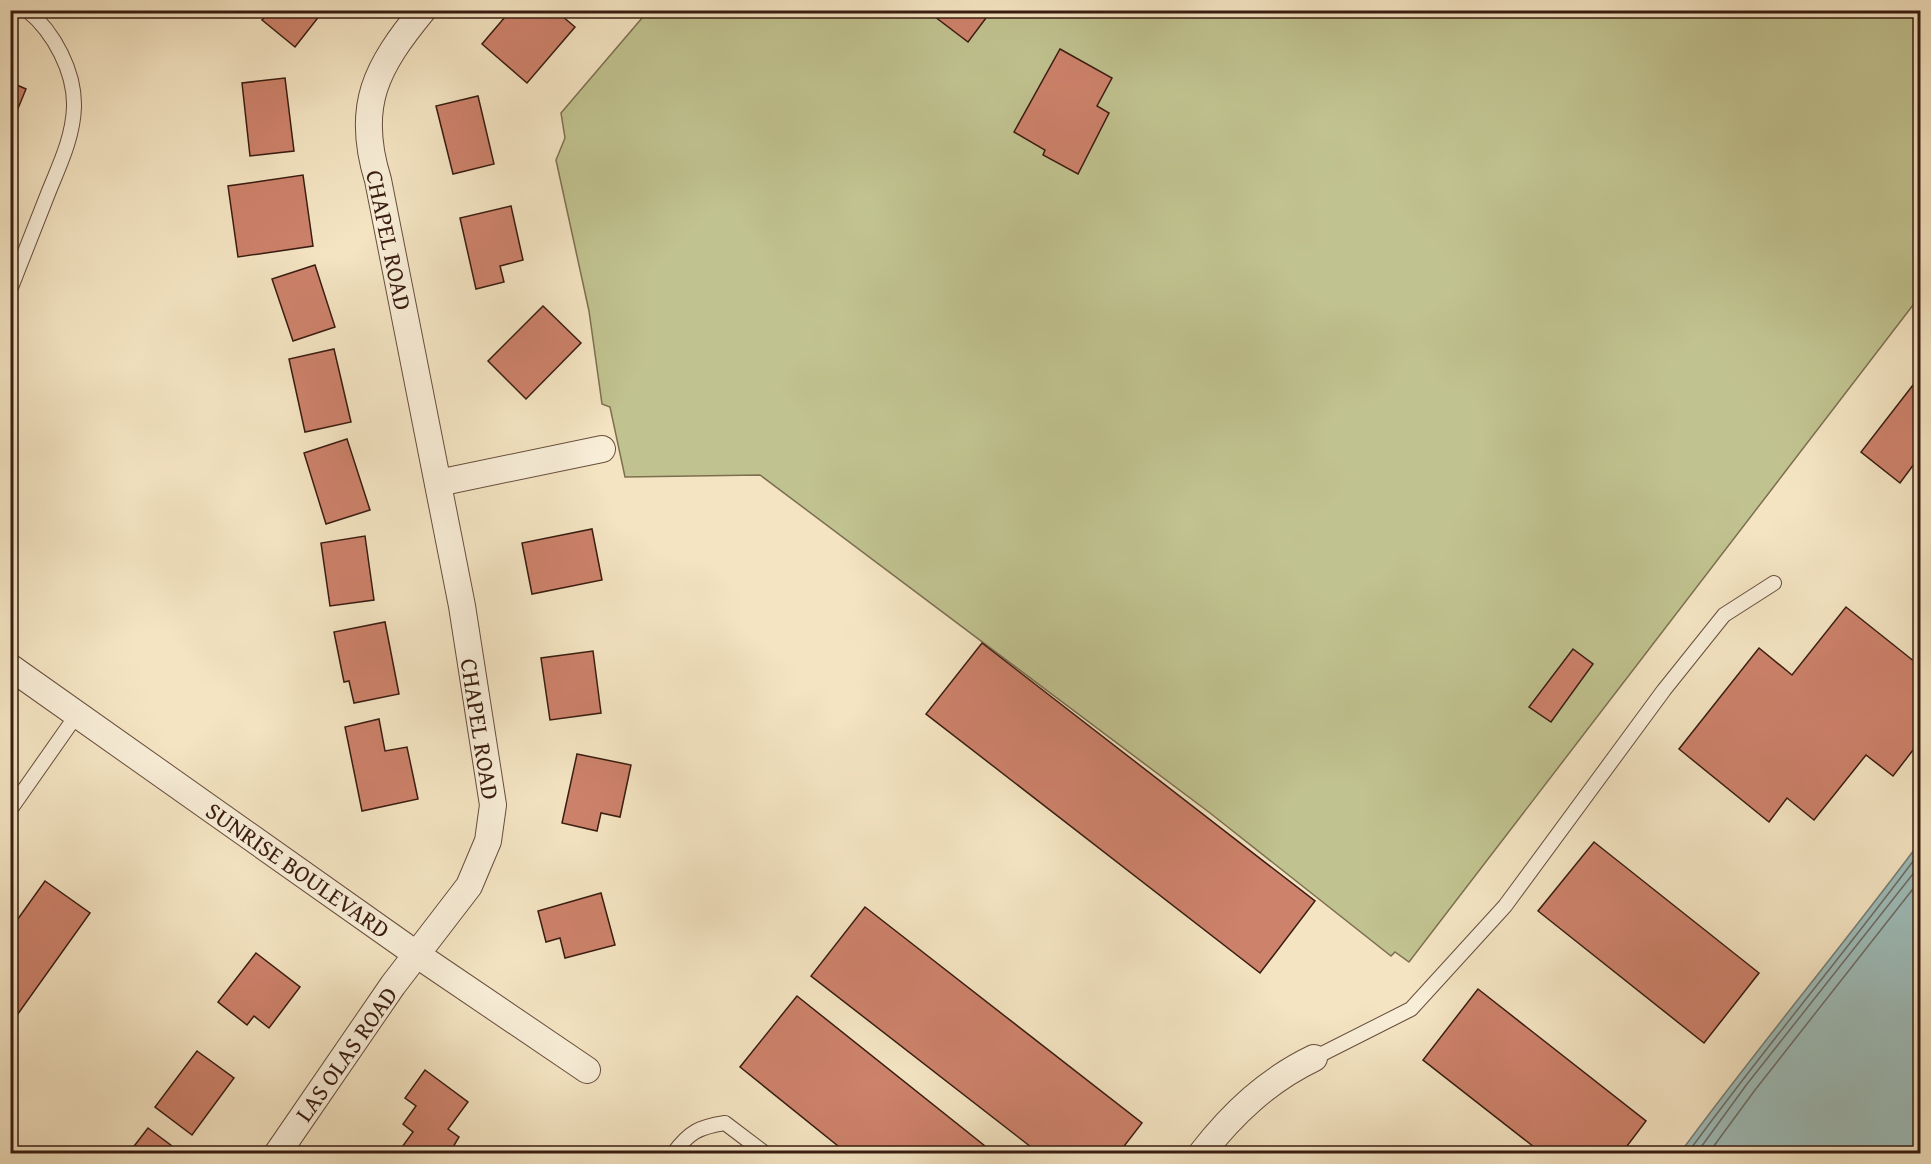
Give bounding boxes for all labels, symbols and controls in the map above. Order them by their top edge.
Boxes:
street label: CHAPEL ROAD [357,167,421,313]
street label: CHAPEL ROAD [452,656,508,802]
street label: SUNRISE BOULEVARD [199,793,397,947]
street label: LAS OLAS ROAD [286,979,406,1129]

